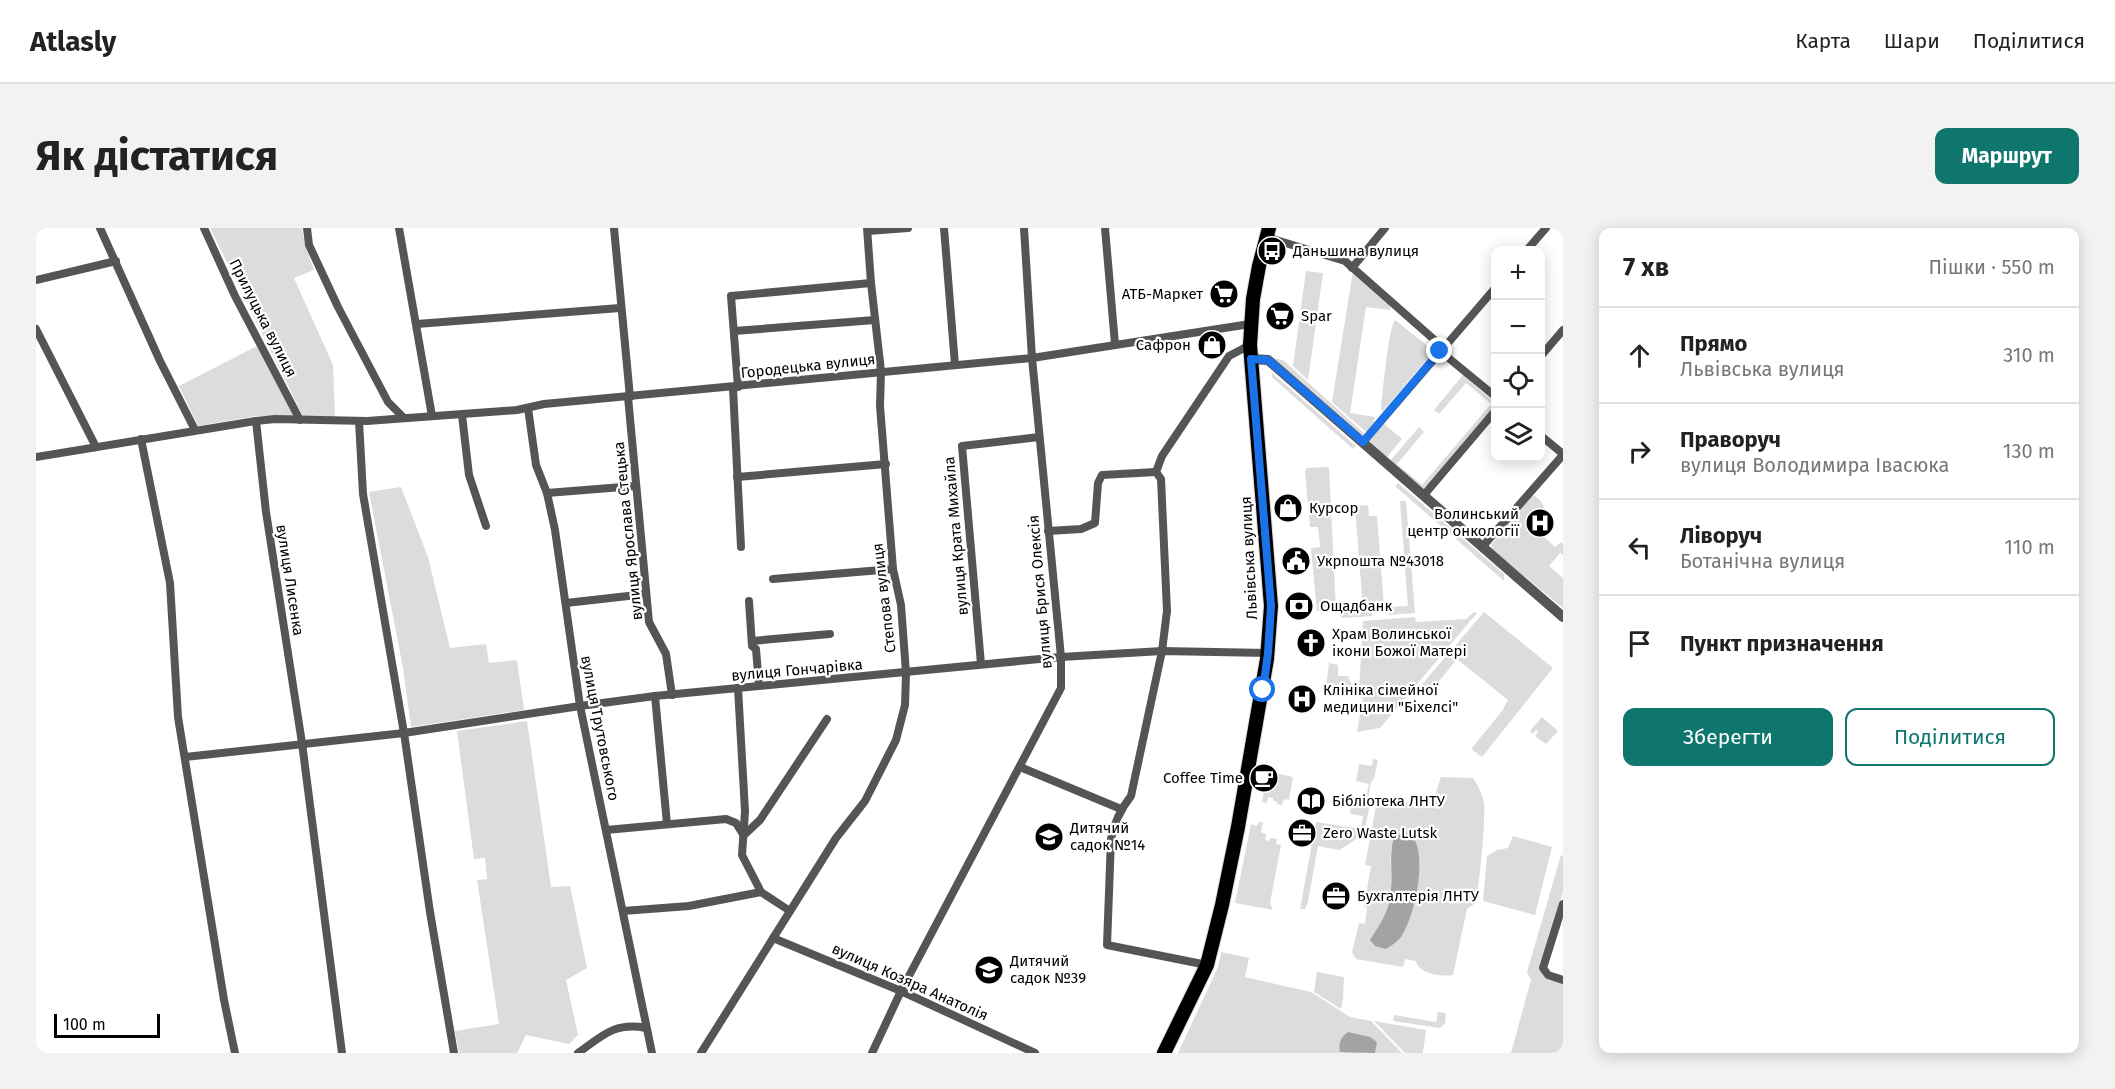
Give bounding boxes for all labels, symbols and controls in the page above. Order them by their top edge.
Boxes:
text: Atlasly [30,25,116,58]
text: Карта [1795,28,1851,54]
text: Шари [1884,28,1940,54]
text: Поділитися [1973,28,2085,54]
button: Маршрут [1935,128,2079,184]
text: Як дістатися [36,131,278,181]
bus stop icon: Даньшина вулиця [1256,235,1288,267]
place label: Даньшина вулиця [1292,242,1419,260]
map controls [1491,246,1545,462]
button: + [1491,246,1545,300]
text: 7 хв [1623,252,1669,283]
text: Пішки · 550 m [1929,255,2055,279]
street label: Прилуцька вулиця [225,256,301,380]
supermarket icon: АТБ-Маркет [1208,278,1240,310]
place label: АТБ-Маркет [1122,285,1203,303]
supermarket icon: Spar [1264,300,1296,332]
button: − [1491,300,1545,354]
place label: Spar [1301,307,1332,325]
shop icon: Сафрон [1196,329,1228,361]
text: Прямо [1680,330,1747,357]
place label: Сафрон [1136,336,1191,354]
route end [1426,337,1452,363]
icon: ahead [1623,339,1656,372]
text: 310 m [2003,343,2055,367]
street label: Городецька вулиця [740,350,876,382]
button: locate [1491,354,1545,408]
text: Львівська вулиця [1680,357,1845,381]
button: layers [1491,408,1545,462]
text: Праворуч [1680,426,1781,453]
icon: right [1623,435,1656,468]
text: 130 m [2003,439,2055,463]
street label: вулиця Ярослава Стецька [610,441,646,621]
text: вулиця Володимира Івасюка [1680,453,1949,477]
street label: вулиця Крата Михайла [940,456,972,616]
shop icon: Курсор [1272,492,1304,524]
street label: Львівська вулиця [1237,496,1261,620]
place label: Курсор [1309,499,1359,517]
place label: Волинський центр онкології [1407,505,1520,540]
hospital icon: Волинський центр онкології [1524,507,1556,539]
street label: вулиця Брися Олексія [1024,514,1056,670]
text: Ліворуч [1680,522,1762,549]
street label: вулиця Лисенка [272,523,308,637]
icon: left [1623,531,1656,564]
text: 110 m [2004,535,2055,559]
street label: Степова вулиця [868,542,900,654]
public building icon: Укрпошта №43018 [1280,545,1312,577]
text: Ботанічна вулиця [1680,549,1845,573]
place label: Укрпошта №43018 [1317,552,1444,570]
bank icon: Ощадбанк [1283,590,1315,622]
place label: Ощадбанк [1320,597,1392,615]
place label: Храм Волинської ікони Божої Матері [1332,625,1467,660]
church icon: Храм Волинської ікони Божої Матері [1295,627,1327,659]
icon: arrive [1623,627,1656,660]
text: Пункт призначення [1680,630,1884,657]
street label: вулиця Трутовського [577,654,623,802]
street label: вулиця Гончарівка [731,655,863,685]
route start [1249,676,1275,702]
place label: Клініка сімейної медицини "Біхелсі" [1323,681,1458,716]
hospital icon: Клініка сімейної медицини "Біхелсі" [1286,683,1318,715]
button: Зберегти [1623,708,1833,766]
button: Поділитися [1845,708,2055,766]
cafe icon: Coffee Time [1248,762,1280,794]
place label: Coffee Time [1163,769,1243,787]
library icon: Бібліотека ЛНТУ [1295,785,1327,817]
place label: Бібліотека ЛНТУ [1332,792,1446,810]
office icon: Zero Waste Lutsk [1286,817,1318,849]
place label: Дитячий садок №14 [1069,819,1145,854]
school or university icon: Дитячий садок №14 [1033,821,1065,853]
place label: Zero Waste Lutsk [1323,824,1437,842]
office icon: Бухгалтерія ЛНТУ [1320,880,1352,912]
place label: Бухгалтерія ЛНТУ [1357,887,1480,905]
street label: вулиця Козяра Анатолія [829,939,991,1025]
place label: Дитячий садок №39 [1009,952,1086,987]
school or university icon: Дитячий садок №39 [973,954,1005,986]
scale bar [54,1011,160,1038]
text: 100 m [63,1015,106,1034]

